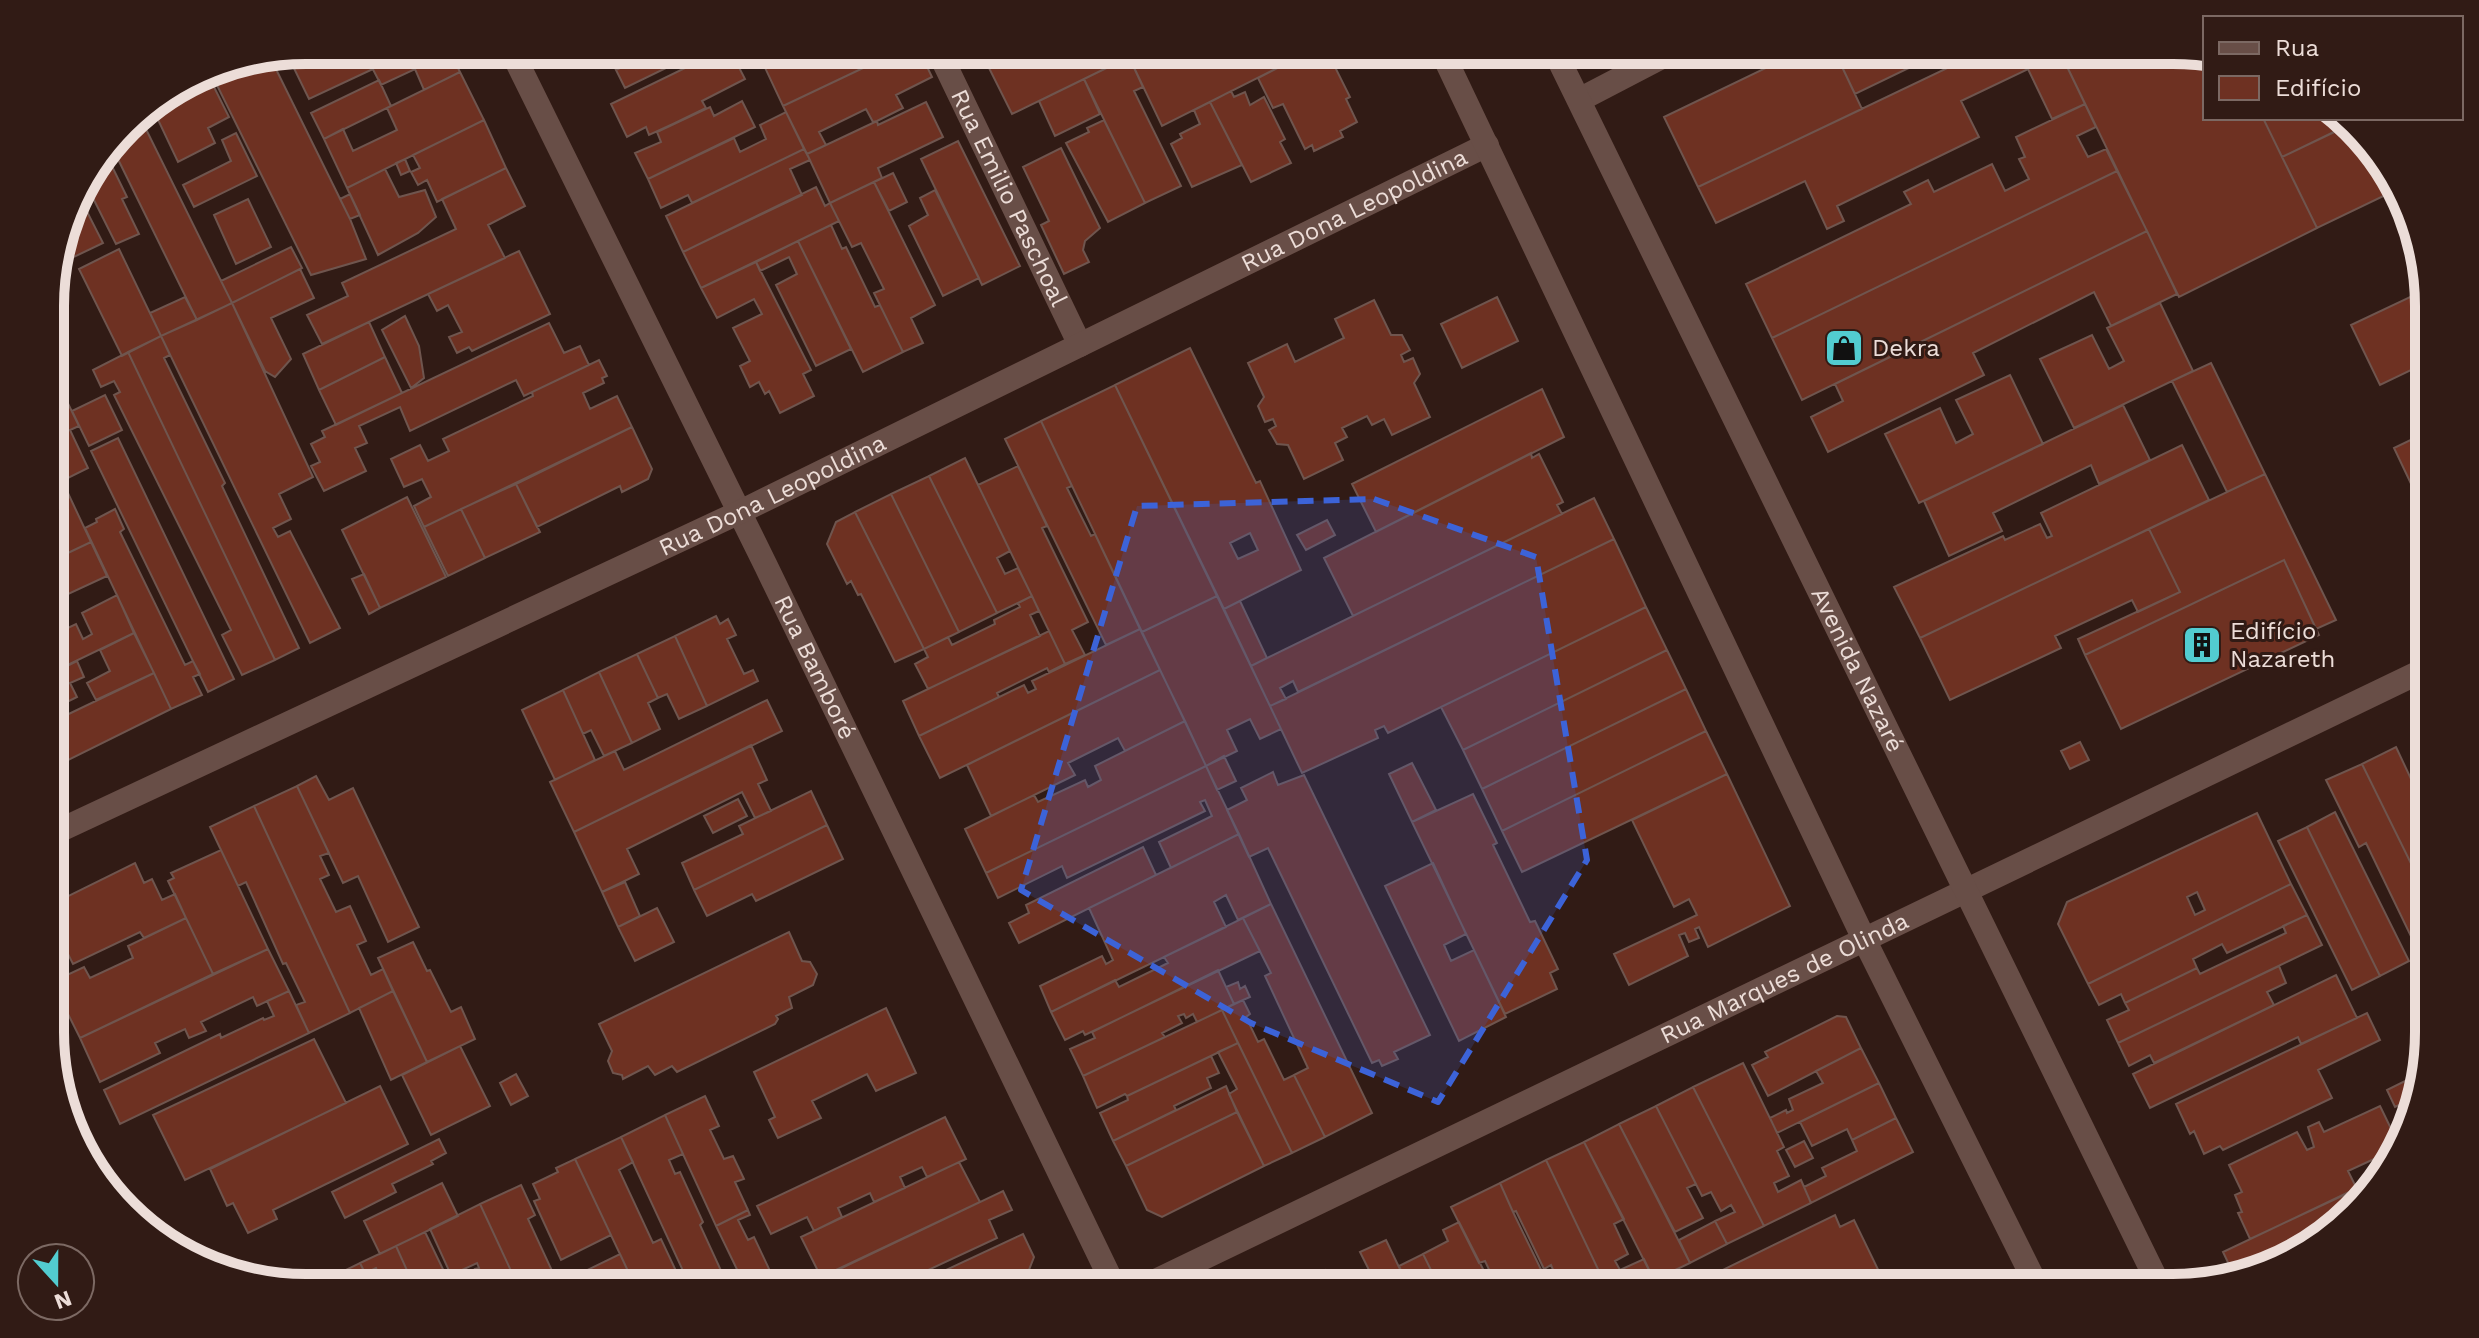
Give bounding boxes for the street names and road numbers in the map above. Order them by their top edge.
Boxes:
street label: Rua Emilio Paschoal [945,85,1073,311]
street label: Rua Dona Leopoldina [1237,143,1472,278]
street label: Rua Dona Leopoldina [654,429,890,562]
street label: Avenida Nazaré [1805,583,1910,757]
street label: Rua Bamboré [768,591,862,744]
street label: Rua Marques de Olinda [1656,906,1913,1050]

